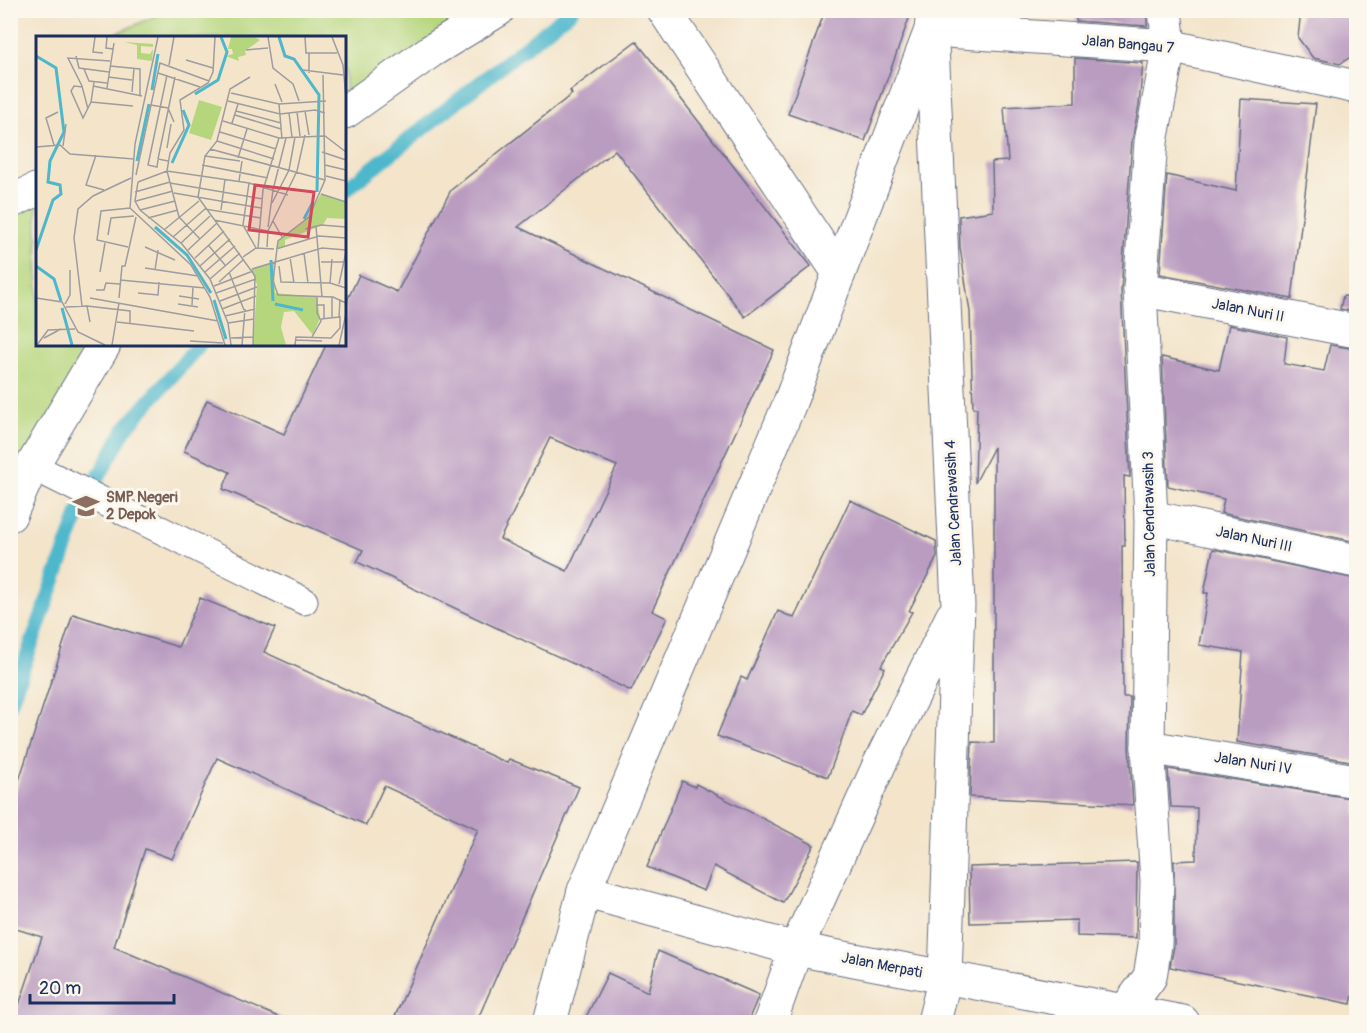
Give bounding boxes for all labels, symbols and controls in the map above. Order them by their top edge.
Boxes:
street label: Jalan Bangau 7 [1081,31,1175,58]
inset map [36,36,346,346]
street label: Jalan Nuri II [1210,294,1286,327]
street label: Jalan Cendrawasih 4 [941,439,966,566]
street label: Jalan Cendrawasih 3 [1139,451,1160,577]
place label: SMP Negeri 2 Depok [106,488,178,524]
school or university icon: SMP Negeri 2 Depok [71,491,101,521]
street label: Jalan Nuri III [1214,522,1294,557]
street label: Jalan Nuri IV [1213,748,1293,779]
street label: Jalan Merpati [840,948,924,983]
scale bar [30,967,174,1005]
text: 20 m [39,977,81,1000]

